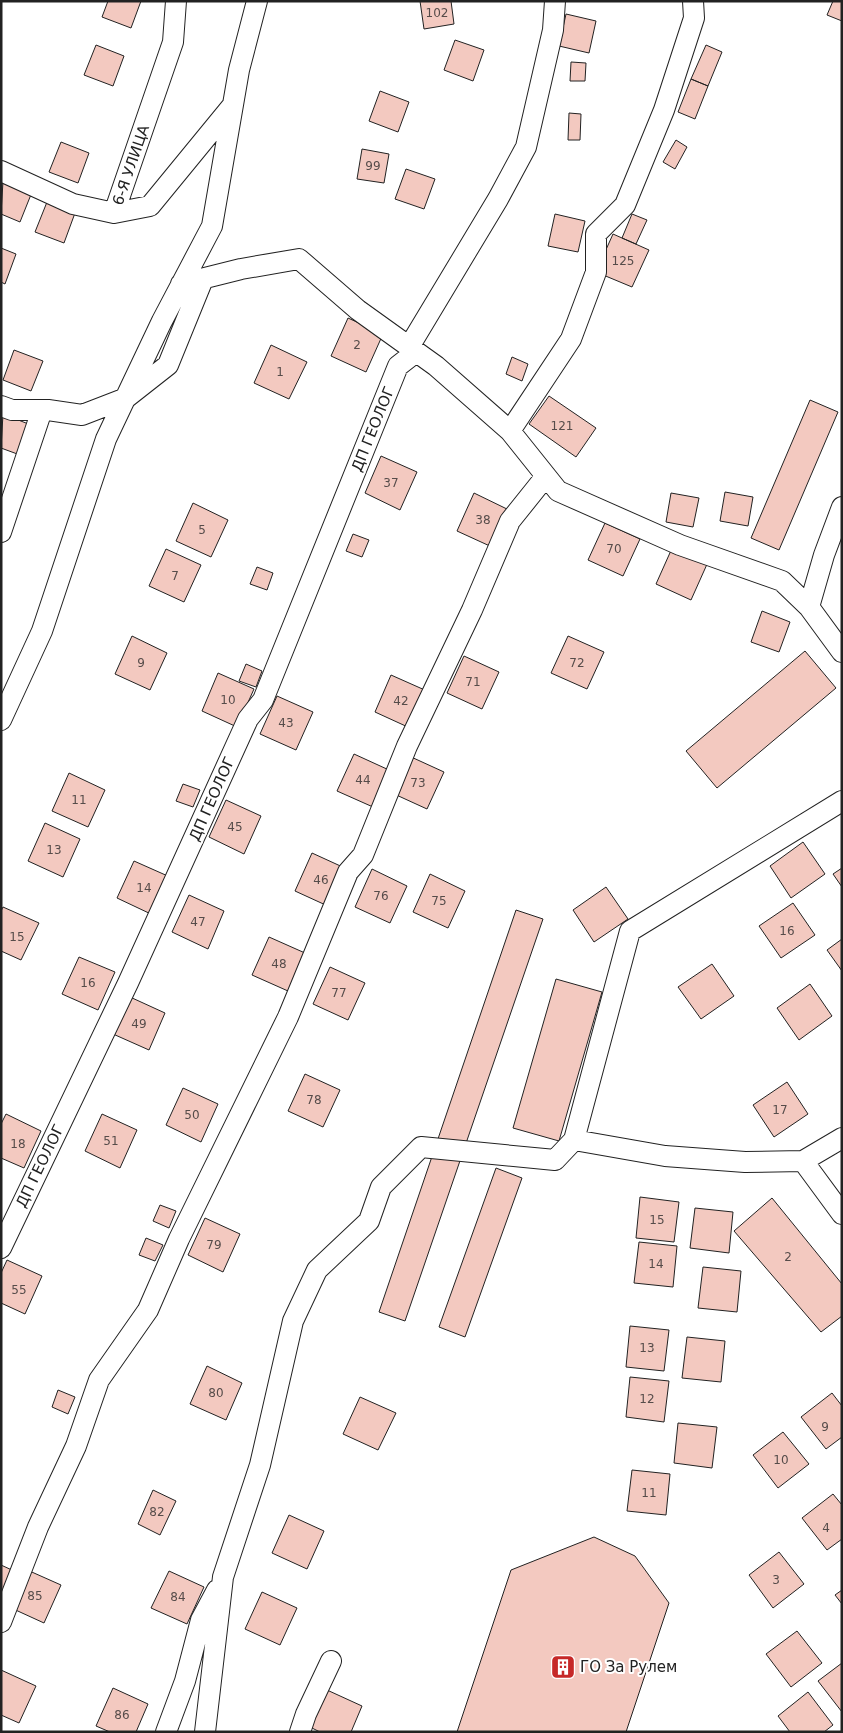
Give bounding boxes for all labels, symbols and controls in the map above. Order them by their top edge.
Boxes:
house number: 102 [426,6,448,20]
street label: 6-Я УЛИЦА [109,122,153,208]
house number: 99 [365,159,381,173]
house number: 125 [612,254,634,268]
house number: 2 [353,338,361,352]
house number: 1 [276,365,284,379]
street label: ДП ГЕОЛОГ [348,384,398,474]
house number: 121 [551,419,573,433]
house number: 37 [383,476,399,490]
house number: 38 [475,513,491,527]
house number: 5 [198,523,206,537]
house number: 70 [606,542,622,556]
house number: 7 [171,569,179,583]
house number: 9 [137,656,145,670]
house number: 72 [569,656,585,670]
house number: 71 [465,675,481,689]
house number: 10 [220,693,236,707]
house number: 42 [393,694,409,708]
house number: 43 [278,716,294,730]
street label: ДП ГЕОЛОГ [185,754,239,844]
house number: 44 [355,773,371,787]
house number: 73 [410,776,426,790]
house number: 11 [71,793,87,807]
house number: 45 [227,820,243,834]
house number: 13 [46,843,62,857]
house number: 46 [313,873,329,887]
house number: 14 [136,881,152,895]
house number: 76 [373,889,389,903]
house number: 75 [431,894,447,908]
house number: 47 [190,915,206,929]
house number: 16 [779,924,795,938]
house number: 15 [9,930,25,944]
house number: 48 [271,957,287,971]
house number: 16 [80,976,96,990]
house number: 77 [331,986,347,1000]
house number: 49 [131,1017,147,1031]
house number: 78 [306,1093,322,1107]
house number: 17 [772,1103,788,1117]
house number: 50 [184,1108,200,1122]
street label: ДП ГЕОЛОГ [12,1121,68,1211]
house number: 51 [103,1134,119,1148]
house number: 18 [10,1137,26,1151]
house number: 15 [649,1213,665,1227]
house number: 79 [206,1238,222,1252]
house number: 2 [784,1250,792,1264]
house number: 14 [648,1257,664,1271]
house number: 55 [11,1283,27,1297]
house number: 13 [639,1341,655,1355]
house number: 80 [208,1386,224,1400]
house number: 12 [639,1392,655,1406]
house number: 9 [821,1420,829,1434]
house number: 10 [773,1453,789,1467]
house number: 11 [641,1486,657,1500]
house number: 82 [149,1505,165,1519]
house number: 4 [822,1521,830,1535]
house number: 3 [772,1573,780,1587]
house number: 85 [27,1589,43,1603]
house number: 84 [170,1590,186,1604]
building icon: ГО За Рулем [550,1654,576,1680]
place label: ГО За Рулем [580,1658,677,1676]
house number: 86 [114,1708,130,1722]

